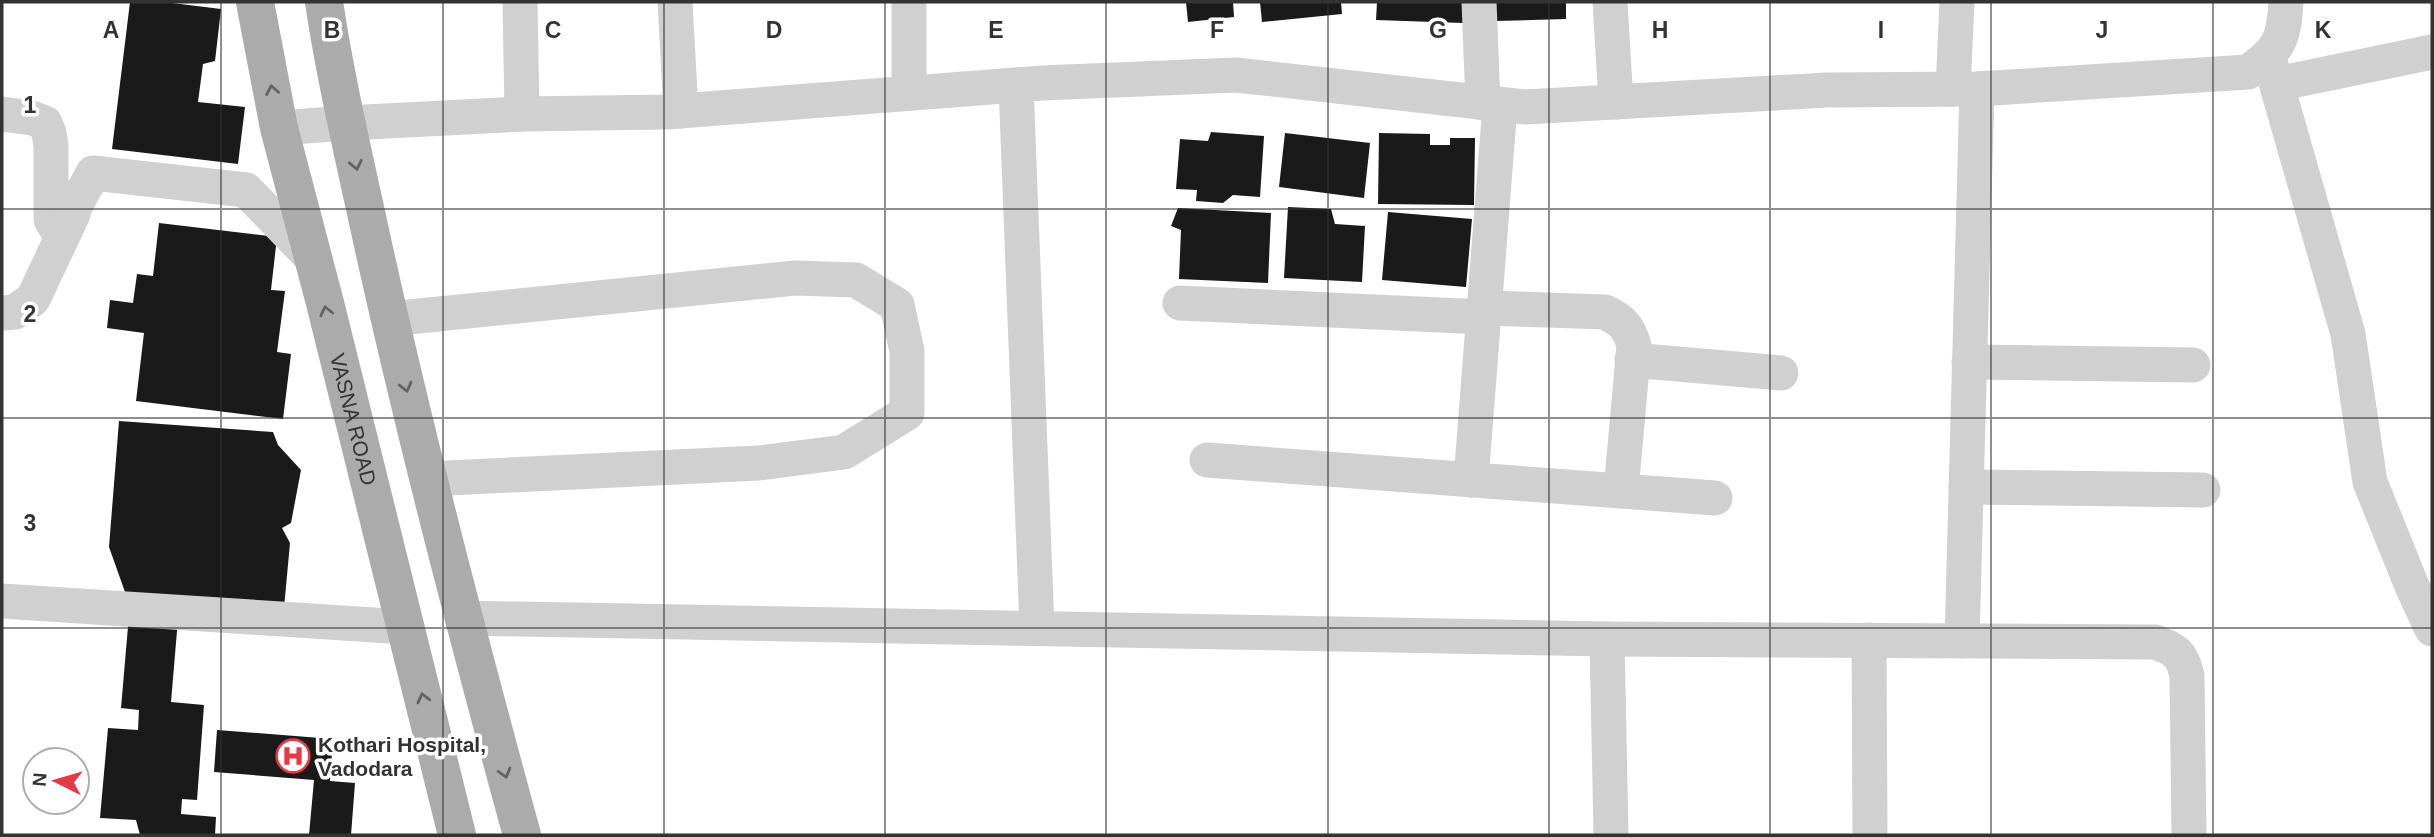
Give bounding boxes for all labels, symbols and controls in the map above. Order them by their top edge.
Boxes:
text: A [103,17,119,43]
text: B [324,17,340,43]
text: C [545,17,561,43]
text: D [766,17,782,43]
text: E [988,17,1004,43]
text: F [1210,17,1224,43]
text: G [1429,17,1447,43]
text: H [1652,17,1668,43]
text: I [1878,17,1884,43]
text: J [2096,17,2108,43]
text: K [2315,17,2332,43]
one-way arrow [265,84,280,96]
text: 1 [24,92,37,118]
one-way arrow [347,159,362,171]
text: 2 [24,301,36,327]
one-way arrow [320,305,335,317]
street label: VASNA ROAD [326,351,381,488]
one-way arrow [398,381,412,393]
text: 3 [24,510,36,536]
one-way arrow [417,692,431,704]
place label: Kothari Hospital, Vadodara [318,733,486,780]
hospital icon: Kothari Hospital, Vadodara [274,737,312,775]
north arrow [21,746,91,816]
one-way arrow [497,767,511,779]
text: N [29,772,51,787]

